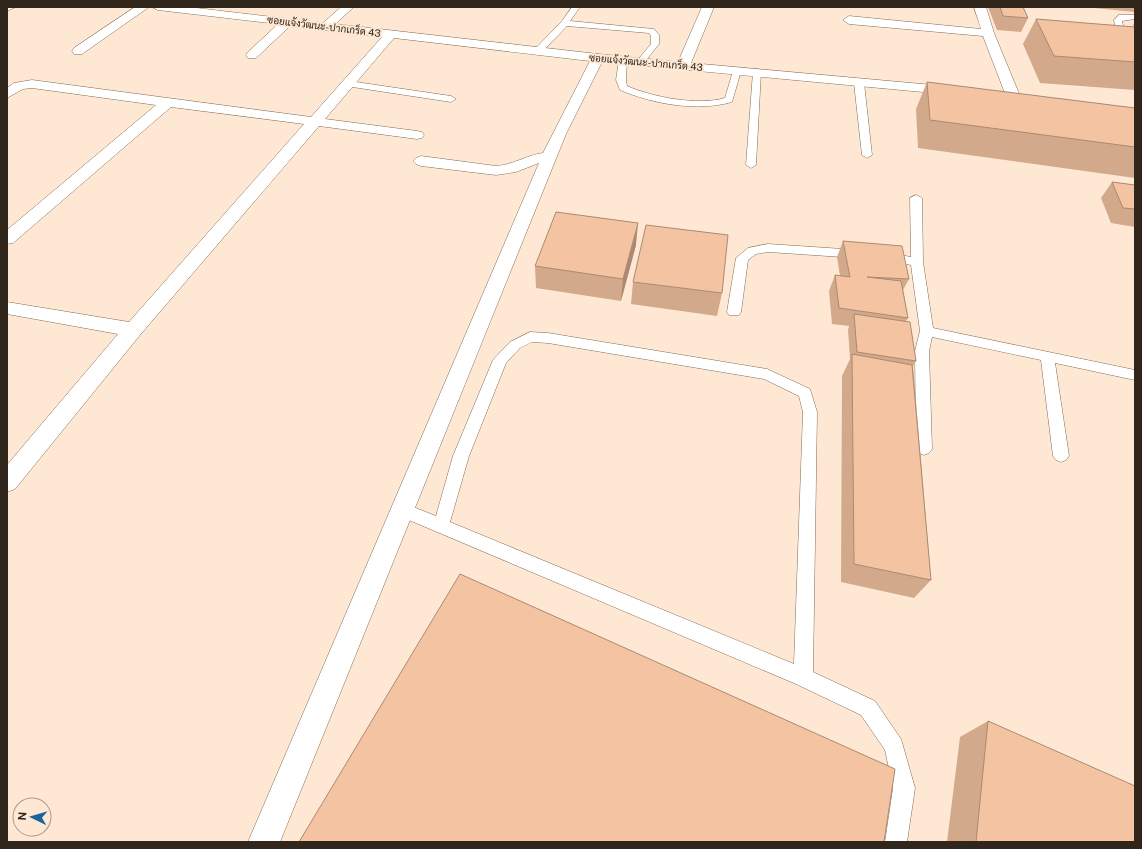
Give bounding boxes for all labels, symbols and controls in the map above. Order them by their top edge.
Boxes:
street label: ซอยแจ้งวัฒนะ-ปากเกร็ด 43 [267,12,382,39]
street label: ซอยแจ้งวัฒนะ-ปากเกร็ด 43 [589,50,704,73]
north arrow [12,797,52,837]
text: N [16,811,28,821]

